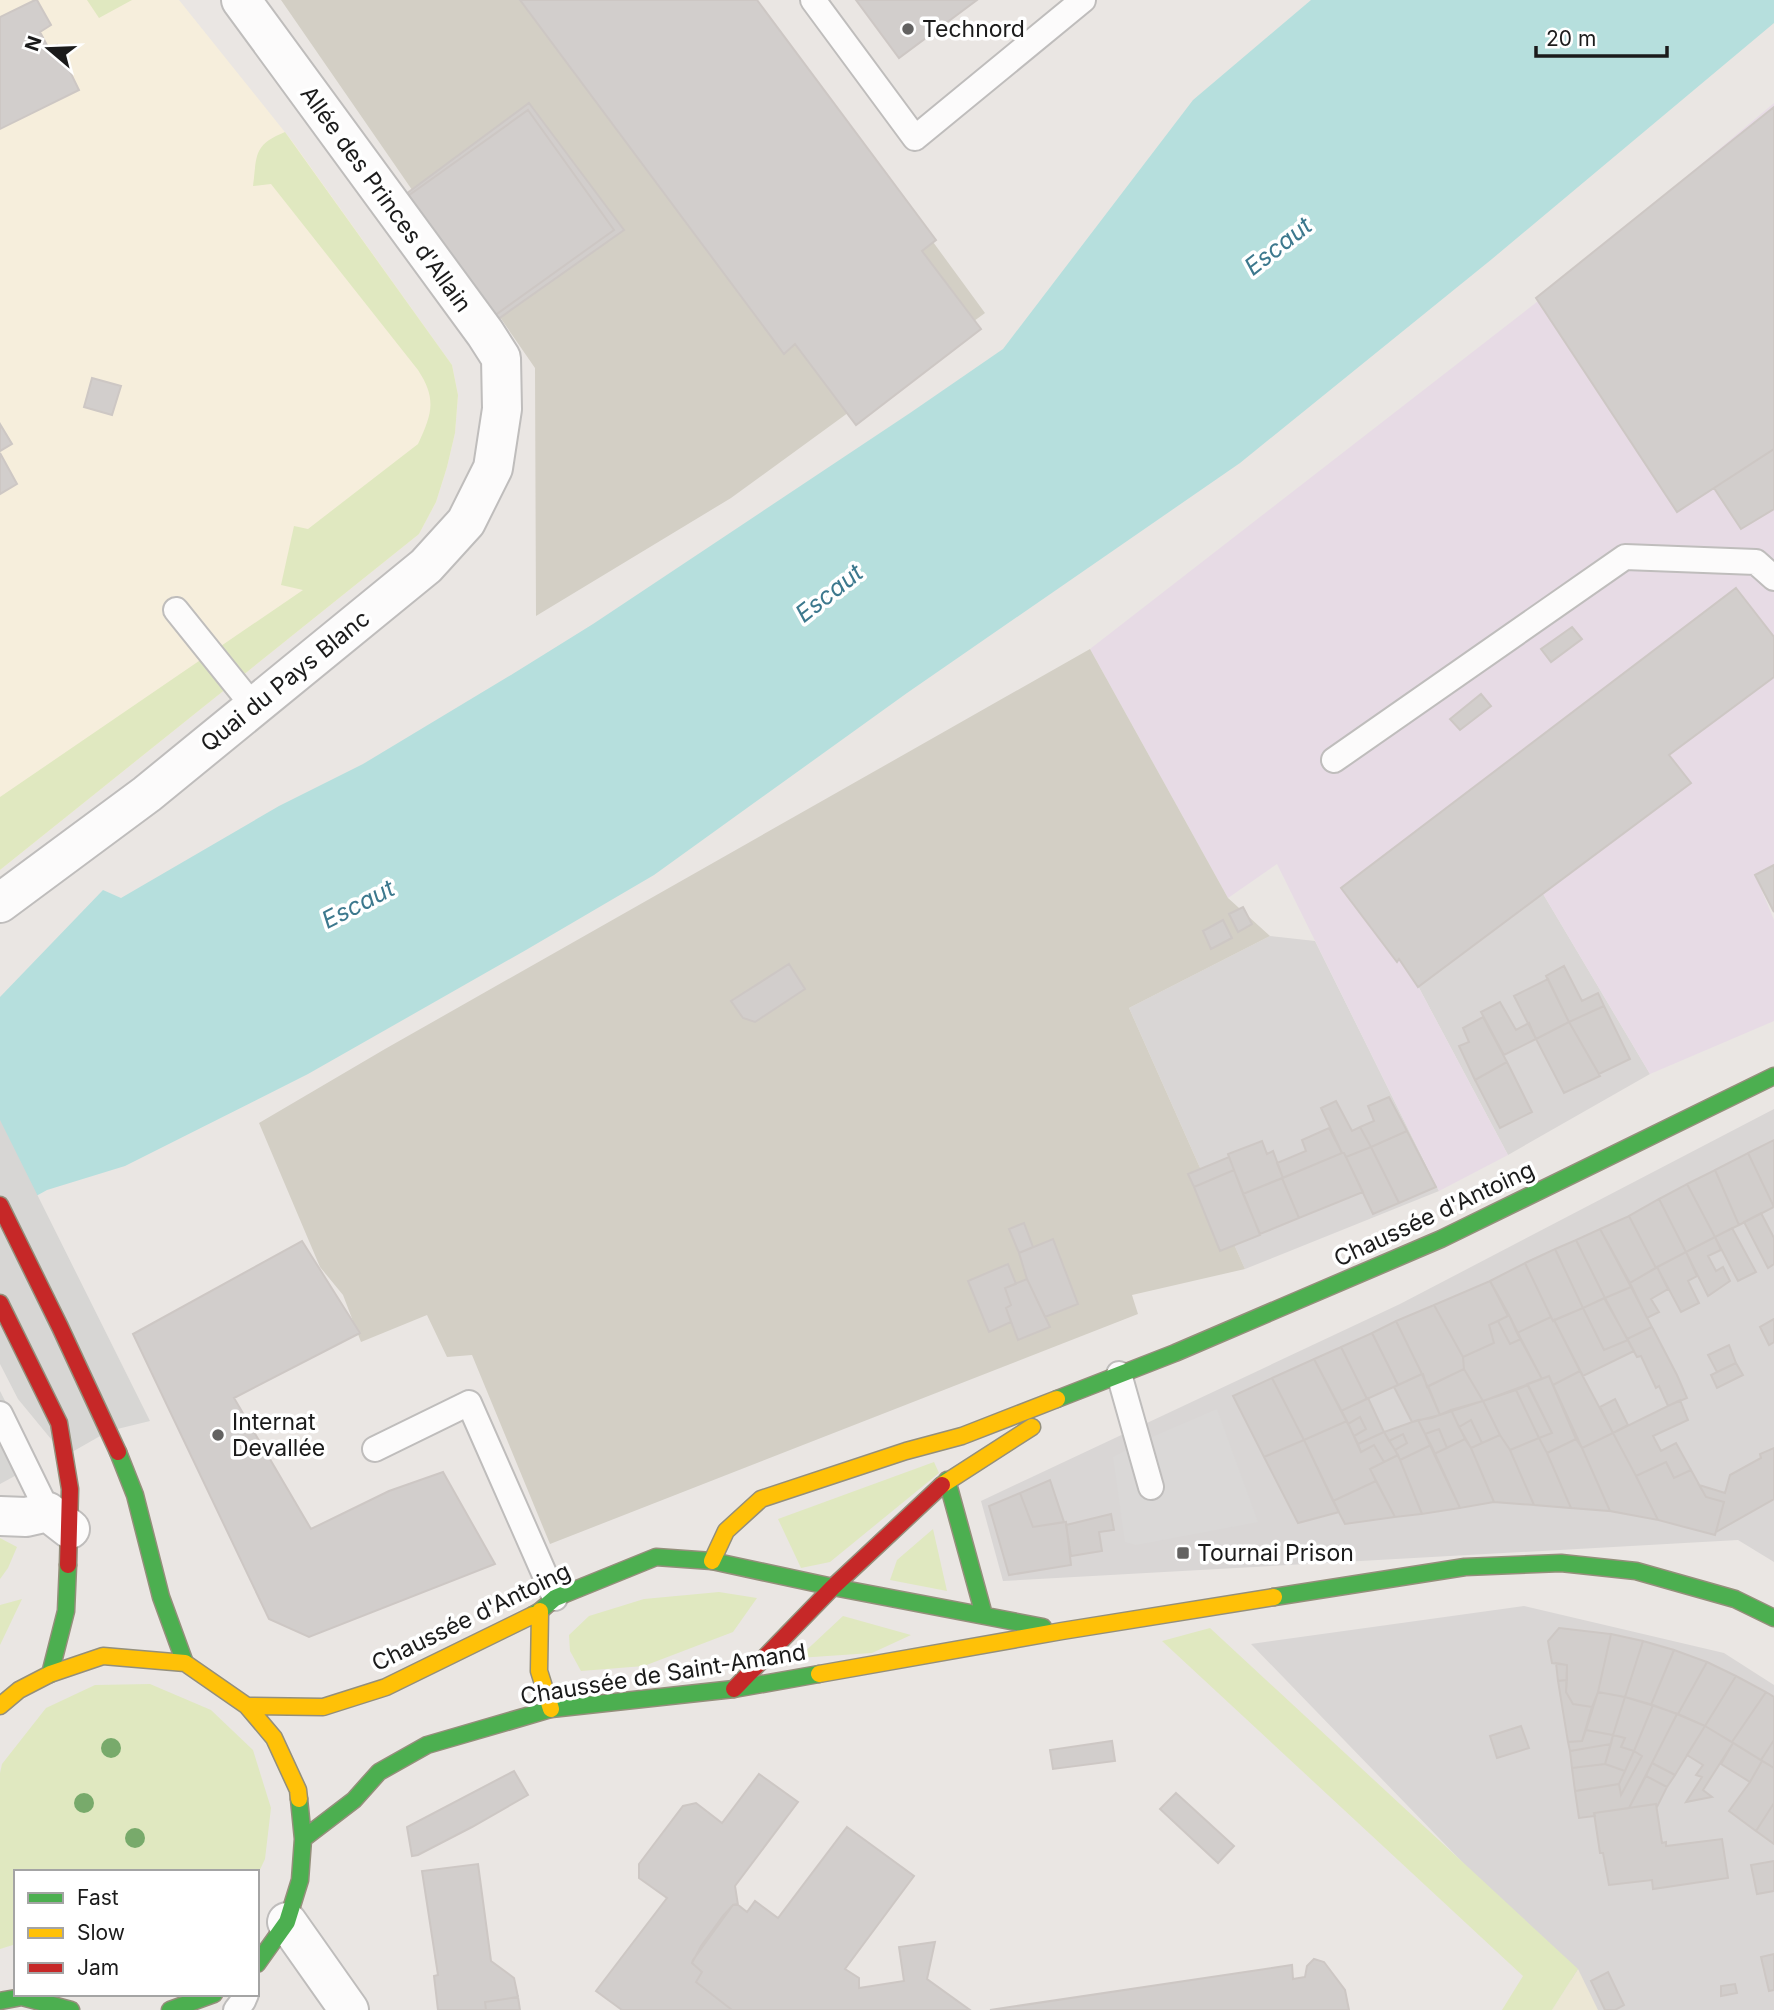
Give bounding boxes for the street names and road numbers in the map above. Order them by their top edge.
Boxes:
street label: Allée des Princes d'Allain [295,80,477,318]
street label: Quai du Pays Blanc [195,604,375,758]
street label: Chaussée d'Antoing [1330,1155,1538,1273]
street label: Chaussée d'Antoing [367,1557,575,1677]
street label: Chaussée de Saint-Amand [518,1638,808,1710]

